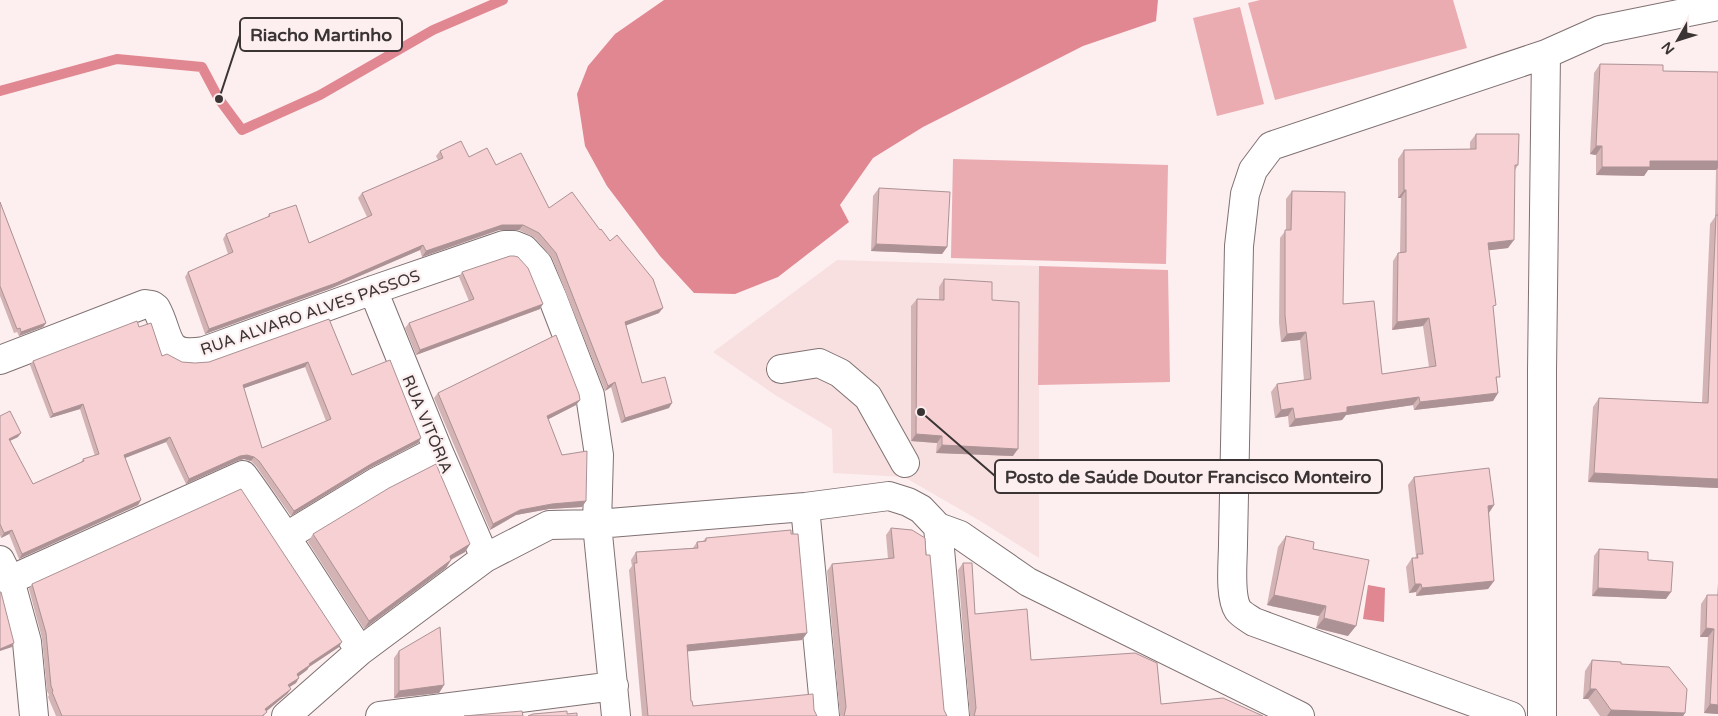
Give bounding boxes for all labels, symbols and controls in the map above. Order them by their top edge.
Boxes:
north arrow [1653,15,1703,65]
callout: Riacho Martinho [240,18,402,51]
text: Riacho Martinho [250,24,392,46]
text: N [1658,38,1678,58]
street label: RUA ALVARO ALVES PASSOS [198,266,423,360]
street label: RUA VITÓRIA [397,372,457,477]
callout: Posto de Saúde Doutor Francisco Monteiro [995,460,1382,493]
text: Posto de Saúde Doutor Francisco Monteiro [1005,466,1371,488]

